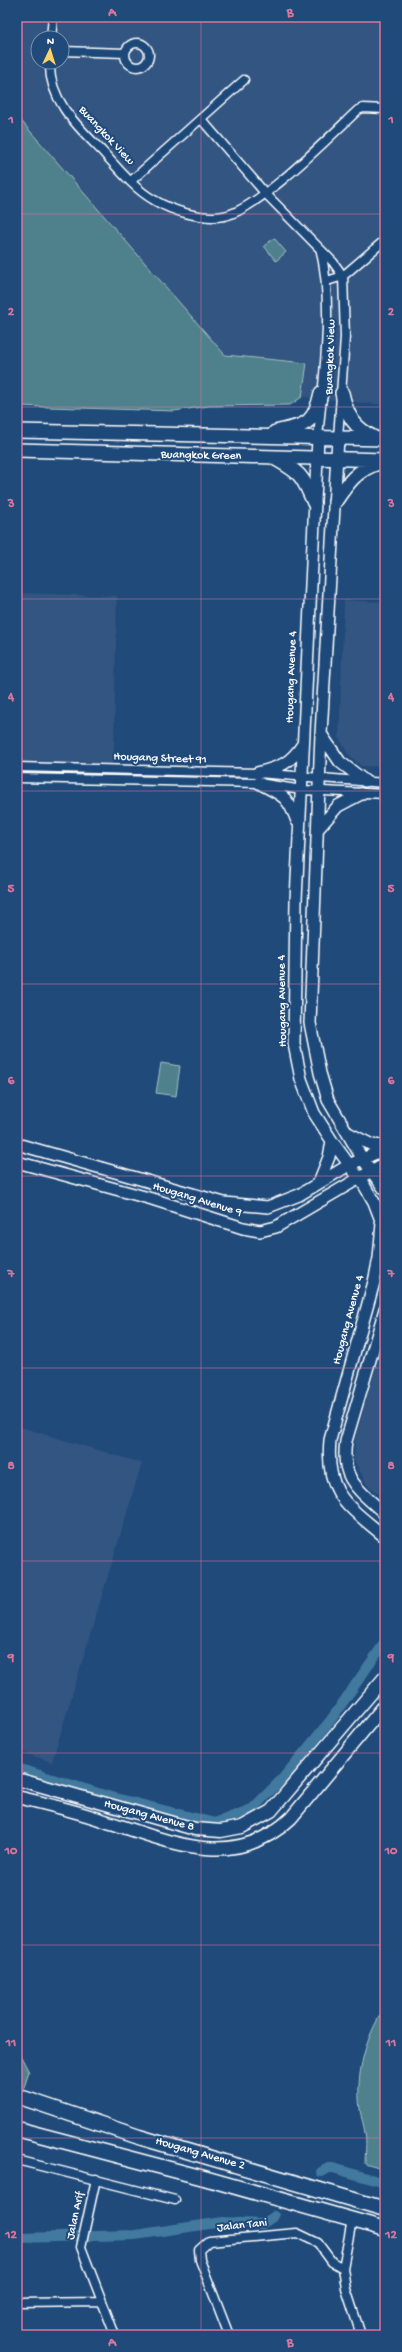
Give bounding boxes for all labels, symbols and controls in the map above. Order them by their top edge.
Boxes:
text: A [107,6,117,21]
text: B [286,6,295,21]
north arrow [30,30,70,70]
text: N [47,36,55,48]
street label: Buangkok View [74,103,137,169]
text: 1 [7,113,14,128]
text: 1 [387,113,394,128]
text: 2 [8,305,15,320]
text: 2 [388,305,395,320]
street label: Buangkok View [323,318,339,396]
street label: Buangkok Green [160,448,242,464]
text: 3 [7,497,15,512]
text: 3 [387,497,395,512]
street label: Hougang Avenue 4 [283,630,301,723]
text: 4 [7,690,15,705]
text: 4 [387,690,395,705]
street label: Hougang Street 91 [113,750,207,768]
text: 5 [8,882,15,897]
text: 5 [388,882,395,897]
street label: Hougang Avenue 4 [275,954,291,1047]
text: 6 [8,1074,15,1089]
text: 6 [388,1074,395,1089]
street label: Hougang Avenue 9 [151,1180,243,1220]
text: 7 [7,1267,16,1282]
text: 7 [387,1267,396,1282]
street label: Hougang Avenue 4 [330,1273,368,1366]
text: 8 [7,1459,15,1474]
text: 8 [387,1459,395,1474]
text: 9 [7,1651,15,1666]
text: 9 [387,1651,395,1666]
street label: Hougang Avenue 8 [102,1797,196,1835]
text: 10 [4,1844,18,1859]
text: 10 [384,1844,398,1859]
text: 11 [5,2036,16,2051]
text: 11 [385,2036,396,2051]
street label: Hougang Avenue 2 [154,2135,246,2173]
street label: Jalan Arif [64,2190,88,2241]
street label: Jalan Tani [216,2216,268,2236]
text: 12 [4,2228,17,2243]
text: 12 [384,2228,397,2243]
text: A [107,2336,117,2351]
text: B [286,2336,295,2351]

